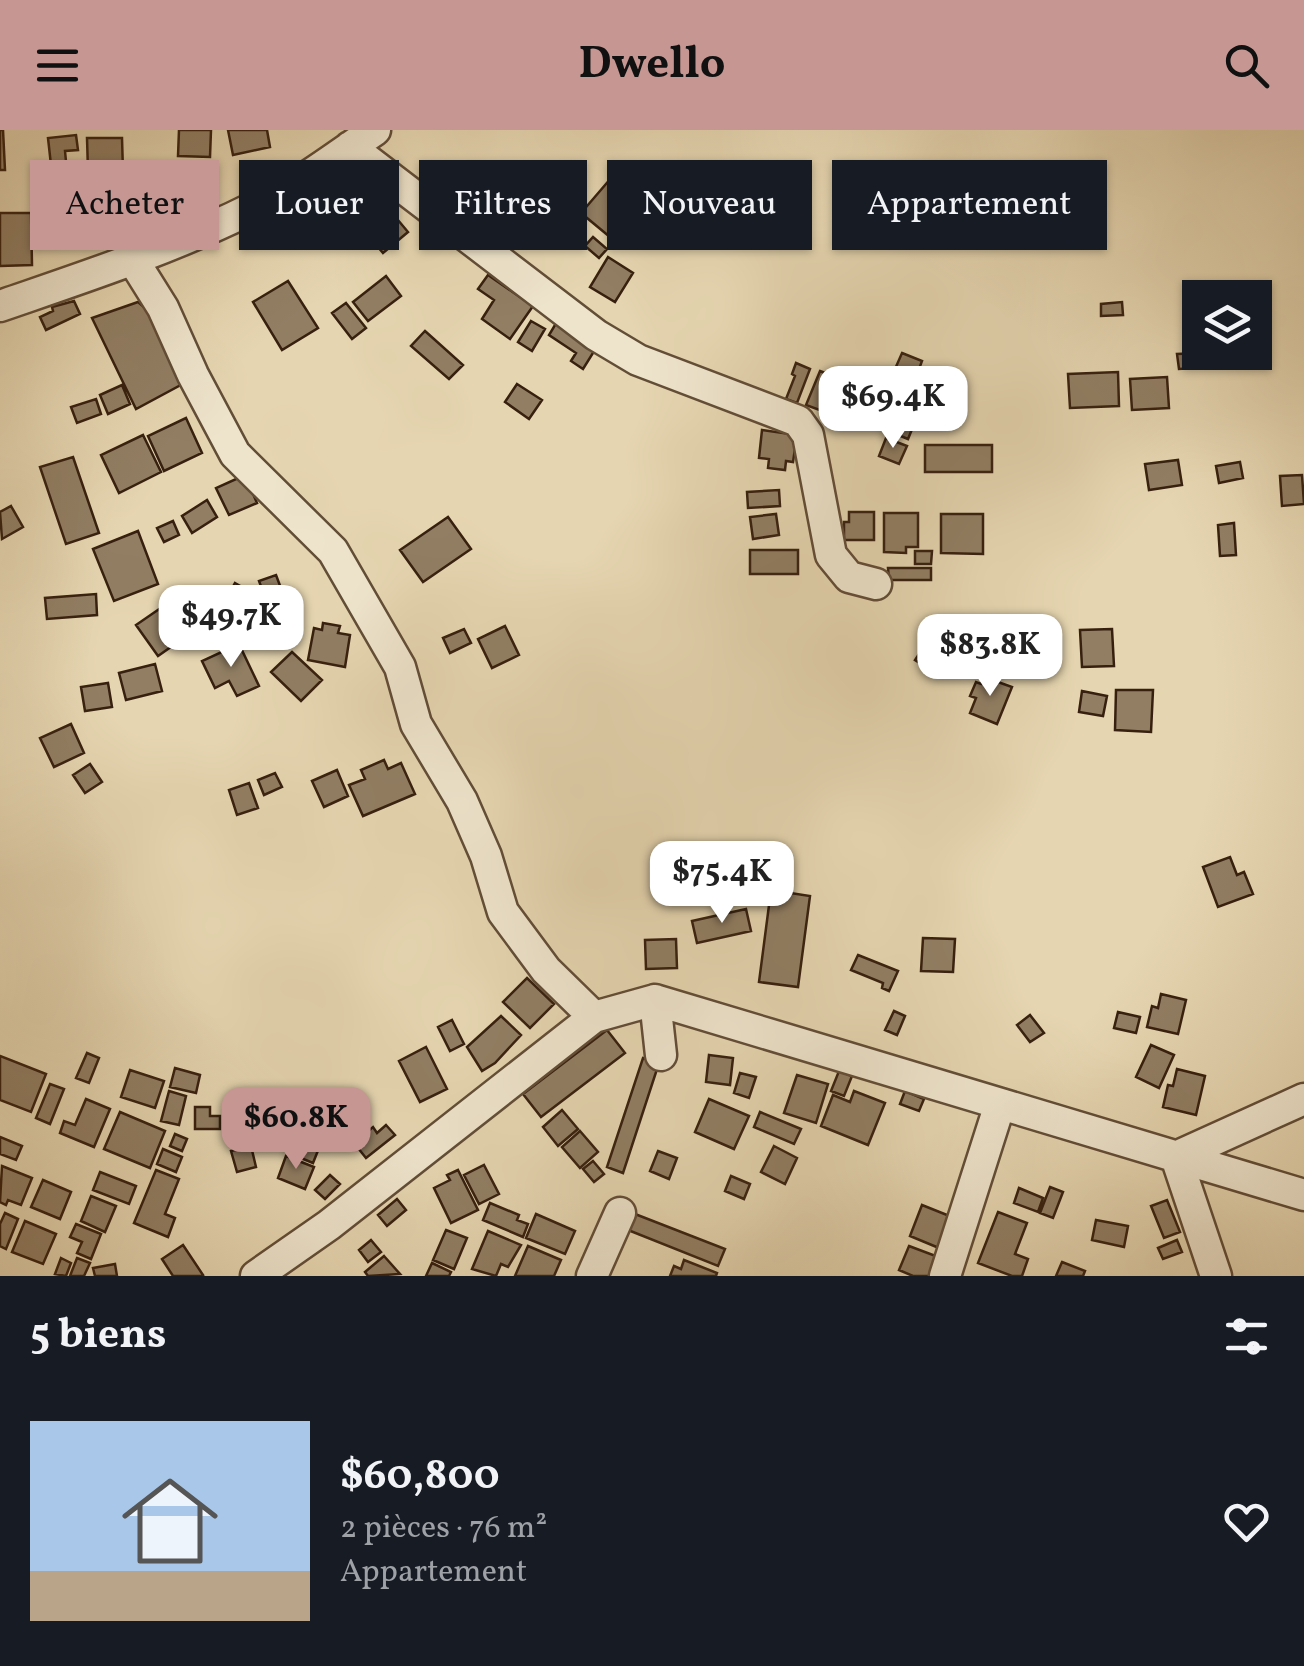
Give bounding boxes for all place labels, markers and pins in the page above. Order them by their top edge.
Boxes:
pin: $69.4K [812,366,974,451]
pin: $49.7K [150,585,312,670]
pin: $83.8K [909,614,1071,699]
pin: $75.4K [641,841,803,926]
pin: $60.8K [215,1087,377,1172]

